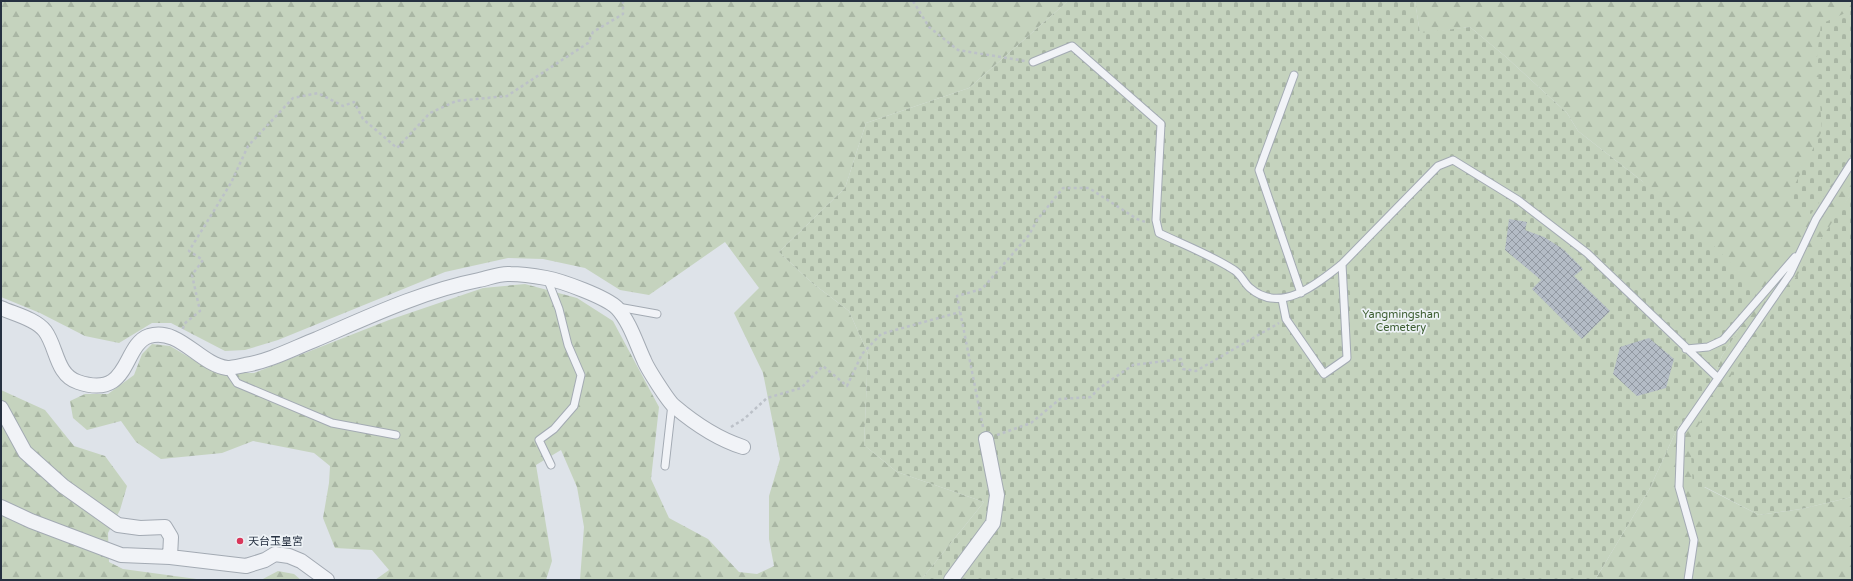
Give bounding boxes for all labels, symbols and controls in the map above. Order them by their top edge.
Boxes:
park label: Yangmingshan Cemetery [1362,308,1440,334]
place label: 天台玉皇宮 [248,535,303,548]
marker: 天台玉皇宮 [235,536,245,546]

